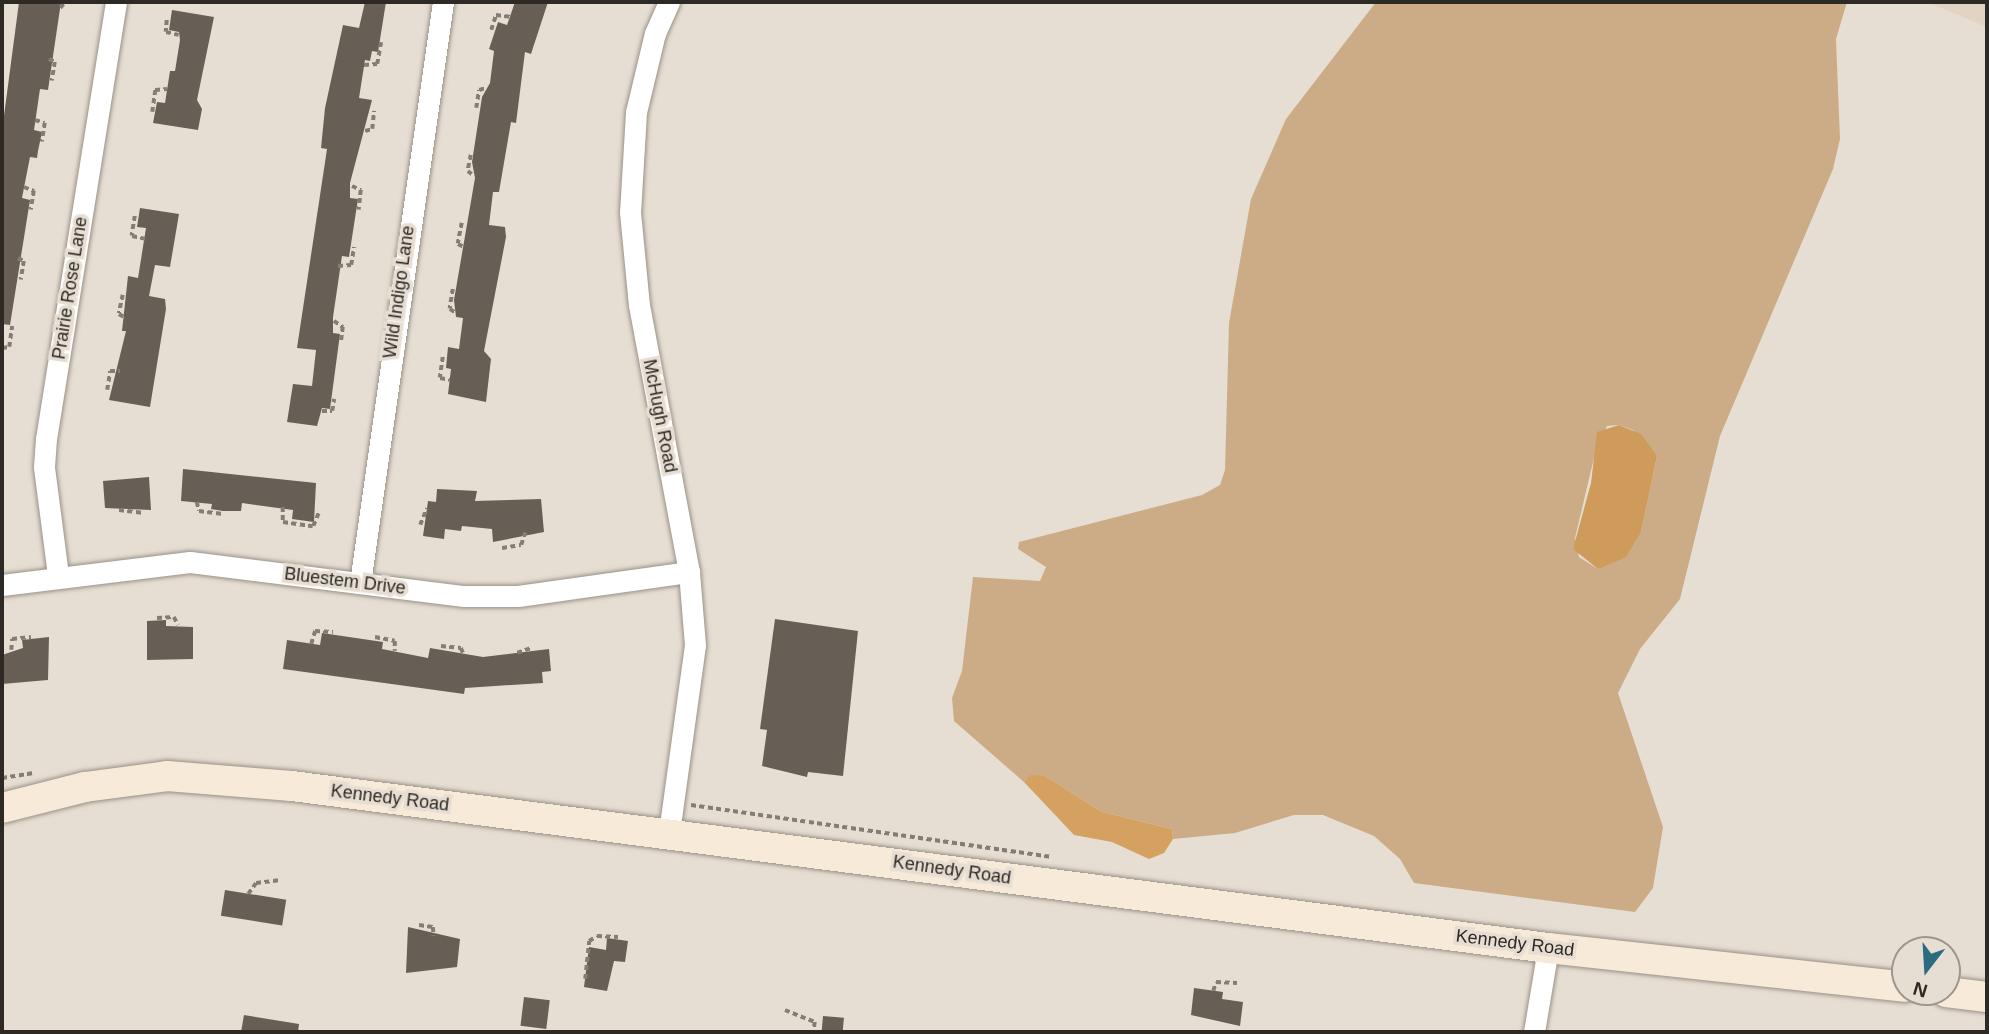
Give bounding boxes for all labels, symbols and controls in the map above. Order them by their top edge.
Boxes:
street label: Prairie Rose Lane [48,215,92,361]
street label: Wild Indigo Lane [379,224,419,360]
street label: McHugh Road [638,357,682,475]
street label: Bluestem Drive [283,563,407,599]
street label: Kennedy Road [330,780,450,816]
street label: Kennedy Road [892,851,1012,889]
street label: Kennedy Road [1455,925,1575,961]
north arrow [1891,936,1961,1006]
text: N [1911,978,1930,1002]

